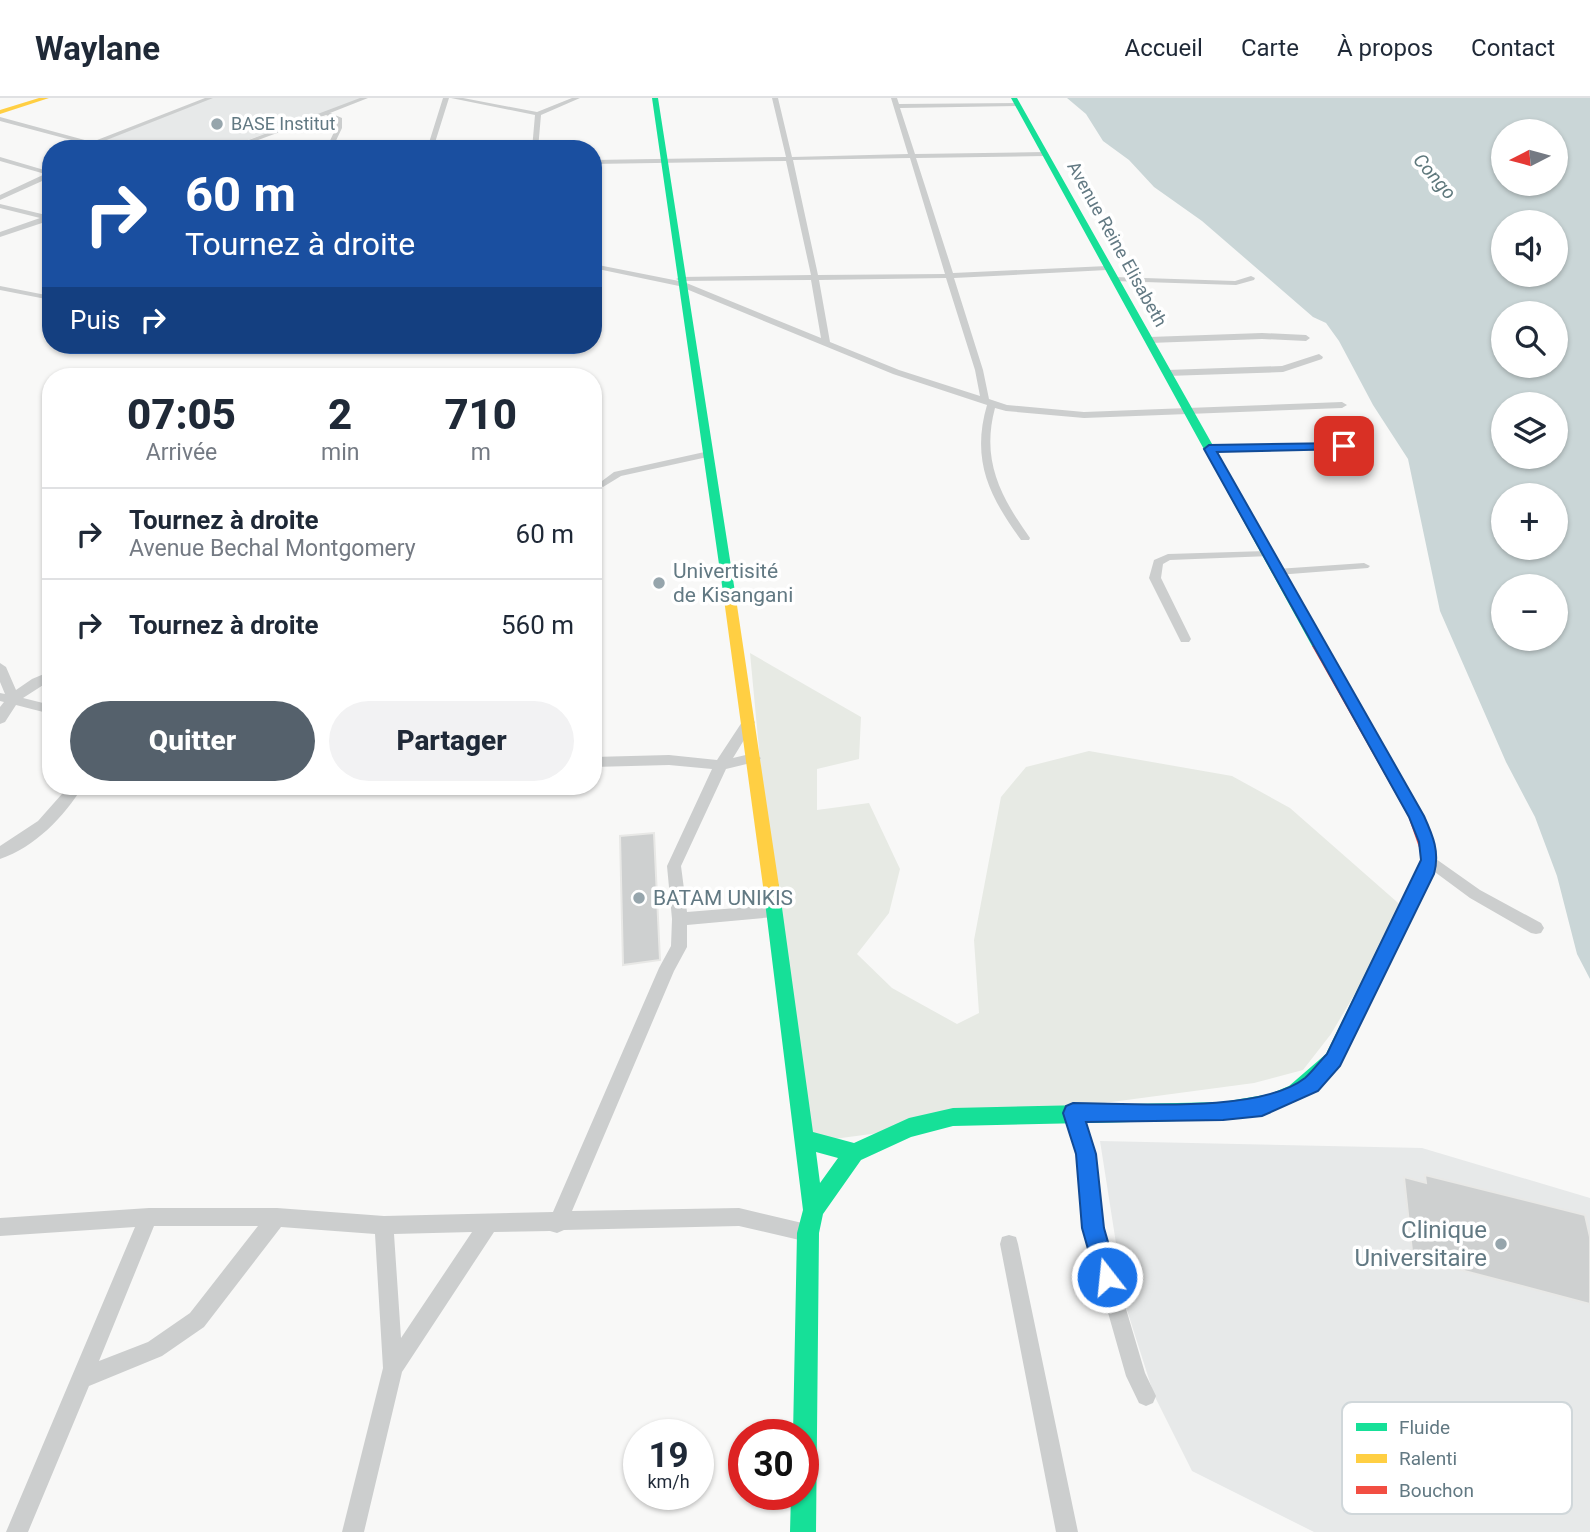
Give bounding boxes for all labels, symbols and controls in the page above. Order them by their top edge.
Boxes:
text: Waylane [35,29,160,68]
text: Accueil [1124,34,1203,62]
text: Carte [1241,34,1299,62]
text: À propos [1337,34,1433,62]
text: Contact [1471,34,1555,62]
place label: BASE Institut [231,113,336,134]
marker: BASE Institut [209,116,225,132]
north arrow [1491,119,1568,196]
map controls [1491,119,1568,651]
water label: Congo [1408,149,1461,204]
street label: Avenue Reine Elisabeth [1063,157,1172,330]
text: 60 m [185,166,296,223]
icon: right [70,168,161,259]
button: sound [1491,210,1568,287]
text: Tournez à droite [185,225,415,263]
icon: right [134,301,172,339]
button: search [1491,301,1568,378]
text: Puis [70,305,120,335]
text: 07:05 [127,390,236,439]
text: 2 [328,390,352,439]
text: 710 [444,390,517,439]
button: layers [1491,392,1568,469]
pin [1314,416,1374,476]
icon: arrive [1325,427,1363,465]
text: Arrivée [146,439,217,466]
text: min [321,439,359,466]
text: m [471,439,491,466]
button: + [1491,483,1568,560]
text: Tournez à droite [129,505,319,535]
icon: right [70,515,108,553]
text: 60 m [516,519,574,549]
text: Avenue Bechal Montgomery [129,535,416,562]
place label: Univertisité de Kisangani [673,559,793,607]
button: − [1491,574,1568,651]
marker: Univertisité de Kisangani [651,575,667,591]
icon: right [70,606,108,644]
text: Tournez à droite [129,610,319,640]
text: 560 m [501,610,574,640]
button: Quitter [70,701,315,781]
button: Partager [329,701,574,781]
place label: BATAM UNIKIS [653,886,793,910]
marker: BATAM UNIKIS [631,890,647,906]
place label: Clinique Universitaire [1354,1216,1487,1272]
marker: Clinique Universitaire [1493,1236,1509,1252]
position arrow [1070,1240,1144,1314]
legend [1342,1402,1572,1514]
text: Fluide [1399,1416,1450,1439]
speed limit sign: 30 [728,1419,819,1510]
text: 19 [648,1435,689,1476]
text: Ralenti [1399,1447,1457,1470]
text: km/h [647,1471,690,1492]
text: Bouchon [1399,1479,1474,1502]

